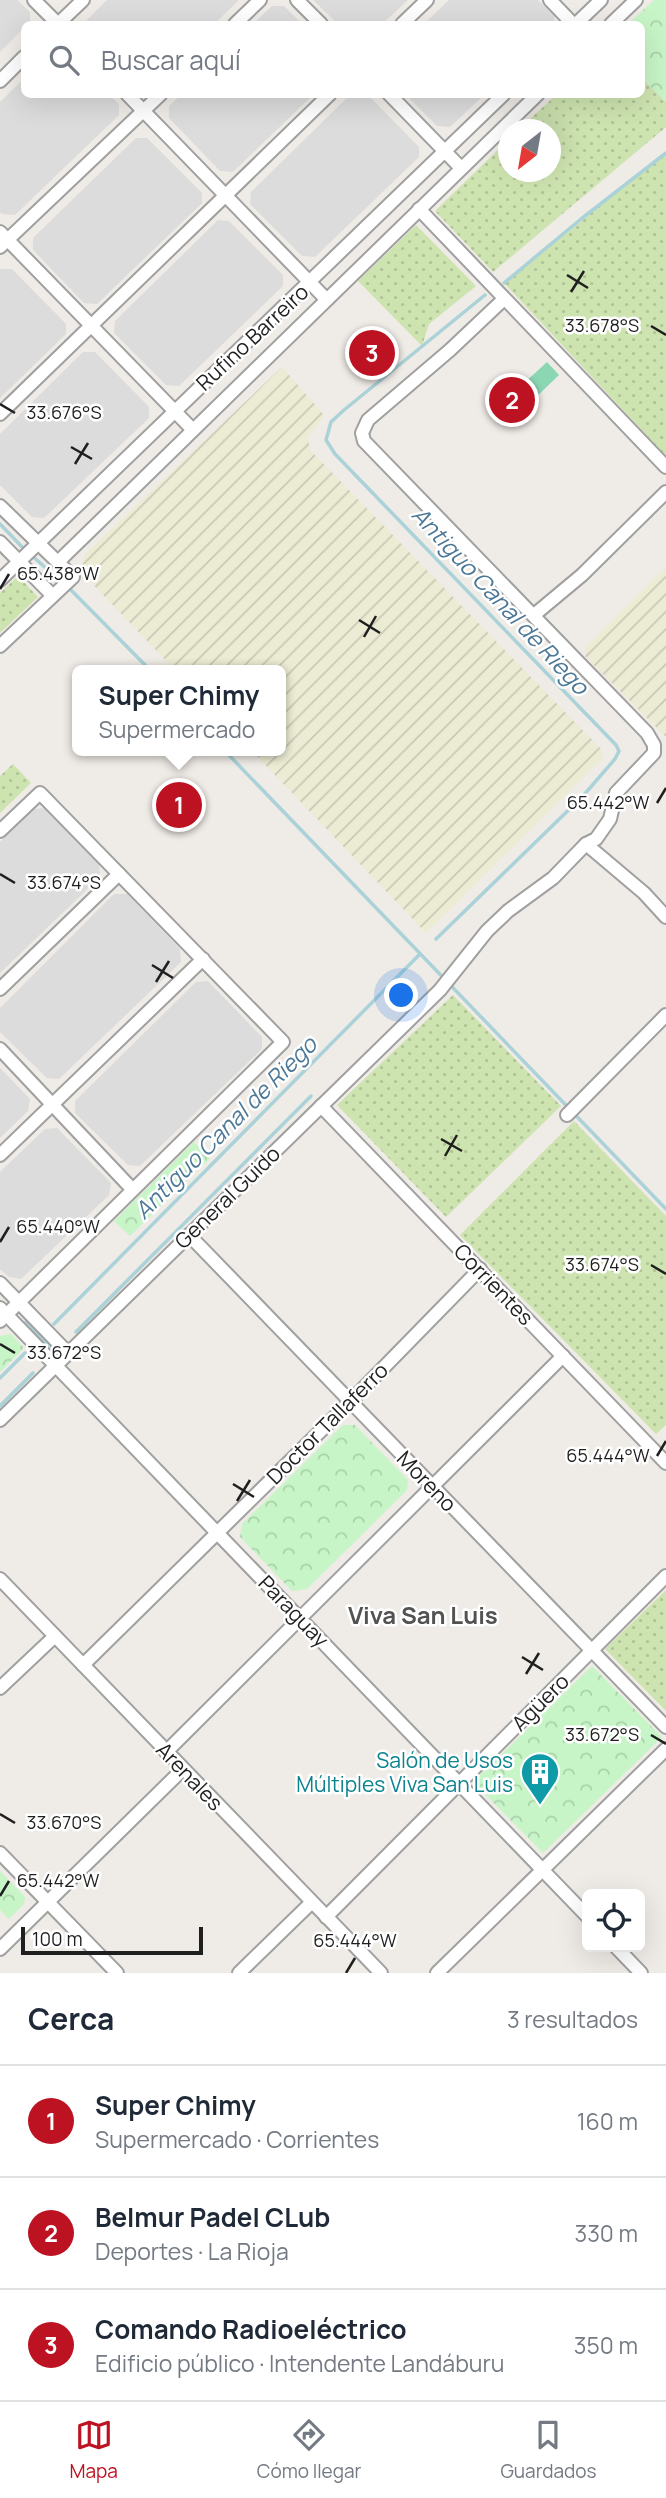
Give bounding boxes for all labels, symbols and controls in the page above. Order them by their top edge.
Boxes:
search box [21,21,645,98]
icon: search [45,41,83,79]
text: Buscar aquí [101,42,241,78]
north arrow [498,119,561,182]
street label: Rufino Barreiro [190,278,314,396]
text: 33.678°S [565,313,639,337]
pin: 3 [349,327,395,379]
pin: 2 [489,374,535,426]
text: 33.676°S [26,400,102,424]
water label: Antiguo Canal de Riego [405,499,598,702]
text: 65.438°W [17,561,99,585]
popup [72,665,286,756]
text: Super Chimy [99,677,259,713]
text: Supermercado [99,713,255,745]
pin: 1 [156,779,202,831]
text: 65.442°W [567,790,650,814]
text: 33.674°S [27,870,101,894]
your location [384,978,418,1012]
water label: Antiguo Canal de Riego [127,1028,324,1225]
street label: General Guido [168,1140,286,1254]
text: 65.440°W [16,1214,100,1238]
street label: Corrientes [448,1237,540,1331]
text: 33.674°S [565,1252,639,1276]
text: 33.672°S [27,1340,101,1364]
street label: Doctor Tallaferro [260,1356,394,1490]
text: 65.444°W [566,1443,650,1467]
street label: Moreno [391,1445,463,1517]
street label: Paraguay [253,1569,335,1653]
district label: Viva San Luis [348,1598,498,1631]
street label: Agüero [505,1667,575,1737]
text: 33.672°S [565,1722,639,1746]
street label: Arenales [150,1736,230,1816]
place label: Salón de Usos Múltiples Viva San Luis [296,1746,513,1798]
building icon: Salón de Usos Múltiples Viva San Luis [519,1751,561,1806]
text: 33.670°S [27,1810,101,1834]
text: 65.442°W [17,1868,100,1892]
map controls [582,1889,645,1952]
button: locate [582,1889,645,1952]
scale bar [21,1924,203,1956]
text: 100 m [32,1926,83,1952]
text: 65.444°W [313,1928,397,1952]
text: Cerca [28,1998,114,2039]
text: 3 resultados [507,2003,638,2035]
text: Super Chimy [95,2087,256,2123]
text: 1 [46,2105,56,2137]
text: 160 m [577,2105,638,2137]
text: Supermercado · Corrientes [95,2123,379,2155]
text: Belmur Padel CLub [95,2199,330,2235]
text: 2 [44,2217,58,2249]
text: 330 m [574,2217,638,2249]
text: Deportes · La Rioja [95,2235,289,2267]
text: Comando Radioeléctrico [95,2311,407,2347]
text: 3 [44,2329,58,2361]
text: 350 m [574,2329,638,2361]
text: Edificio público · Intendente Landáburu [95,2347,504,2379]
tab: Mapa [70,2416,118,2484]
tab: Cómo llegar [257,2416,361,2484]
tab: Guardados [500,2416,596,2484]

